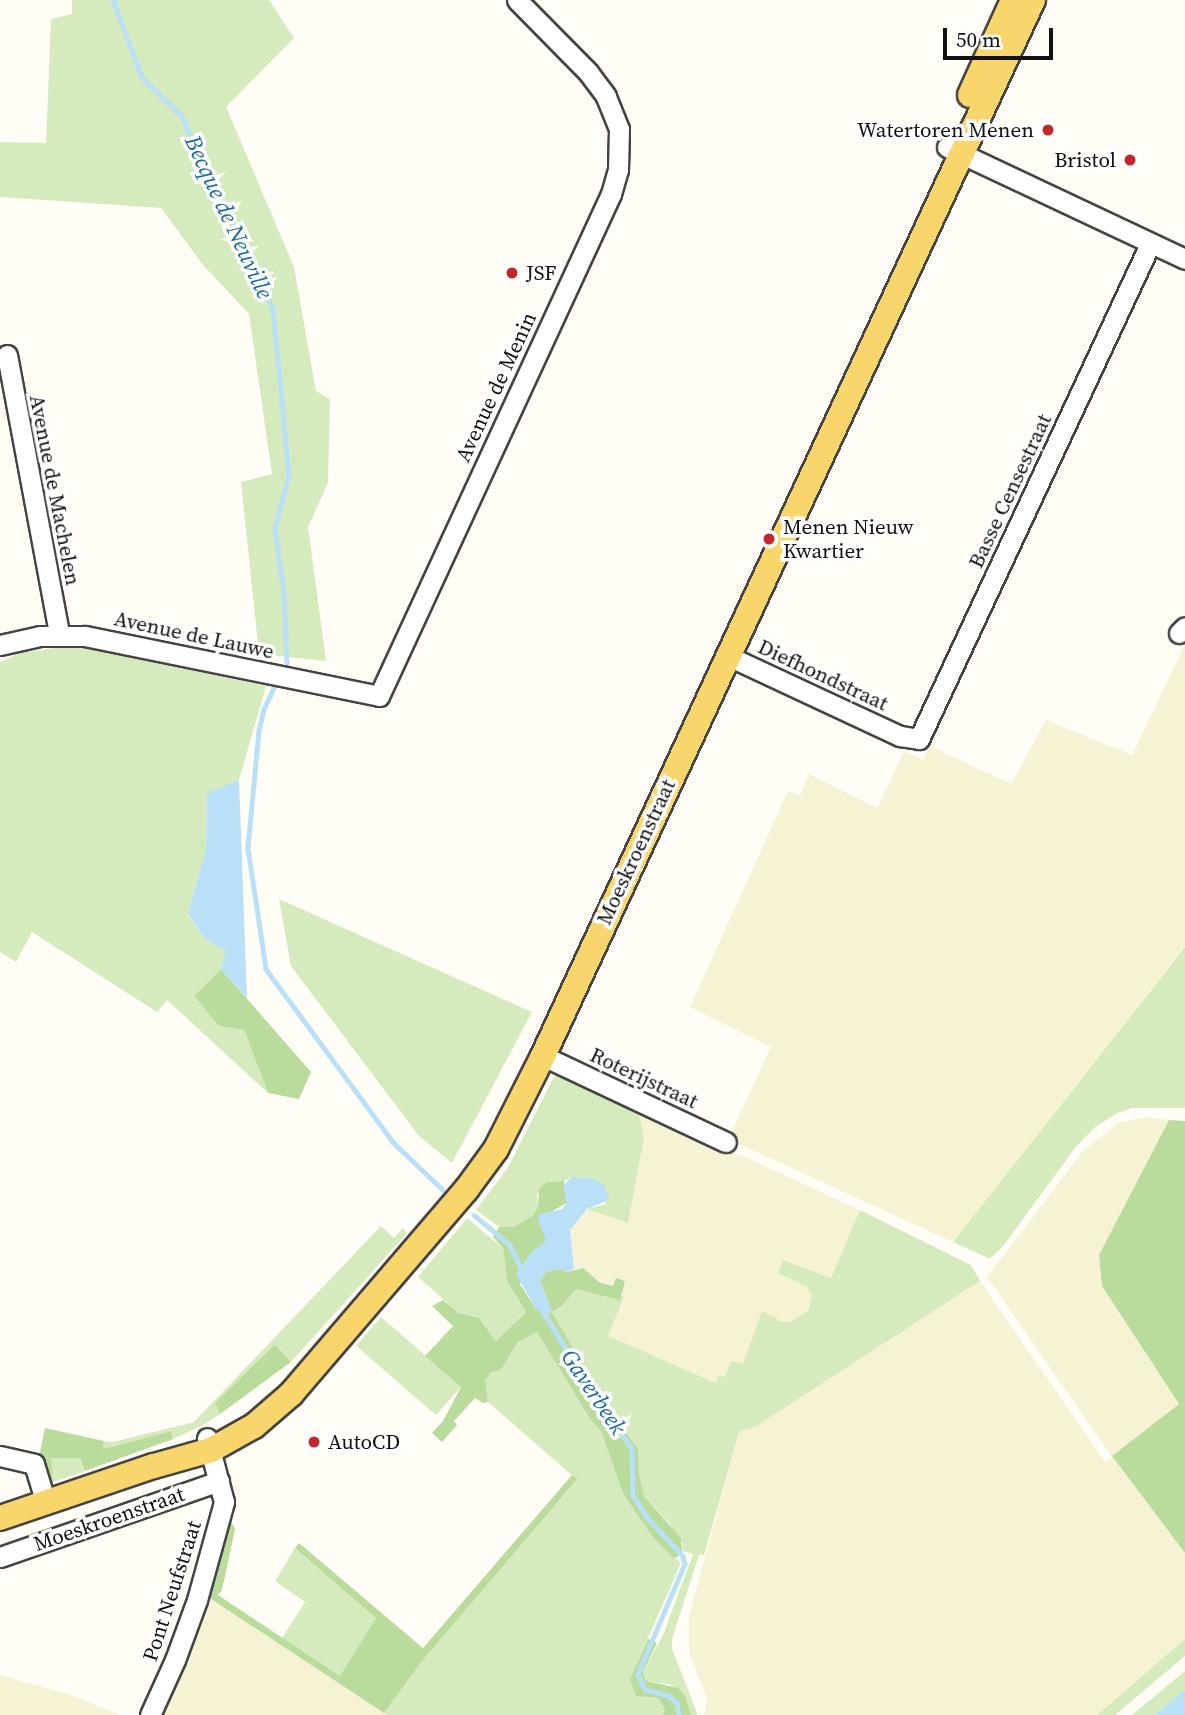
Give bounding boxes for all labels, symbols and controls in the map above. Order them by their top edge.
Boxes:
scale bar [947,14,1057,58]
text: 50 m [956,25,1001,54]
place label: Watertoren Menen [857,117,1034,143]
marker: Watertoren Menen [1040,122,1056,138]
water label: Becque de Neuville [179,131,279,303]
place label: Bristol [1054,147,1116,173]
marker: Bristol [1122,152,1138,168]
place label: JSF [526,260,556,286]
marker: JSF [504,265,520,281]
street label: Avenue de Menin [450,308,542,466]
street label: Avenue de Machelen [24,393,86,587]
street label: Basse Censestraat [963,410,1057,572]
place label: Menen Nieuw Kwartier [783,514,914,564]
marker: Menen Nieuw Kwartier [761,531,777,547]
street label: Avenue de Lauwe [112,606,276,664]
street label: Diefhondstraat [754,634,892,716]
street label: Moeskroenstraat [591,775,681,929]
street label: Roterijstraat [586,1042,702,1114]
water label: Gaverbeek [556,1344,632,1440]
place label: AutoCD [328,1429,400,1455]
marker: AutoCD [306,1434,322,1450]
street label: Moeskroenstraat [30,1481,188,1557]
street label: Pont Neufstraat [137,1518,207,1664]

